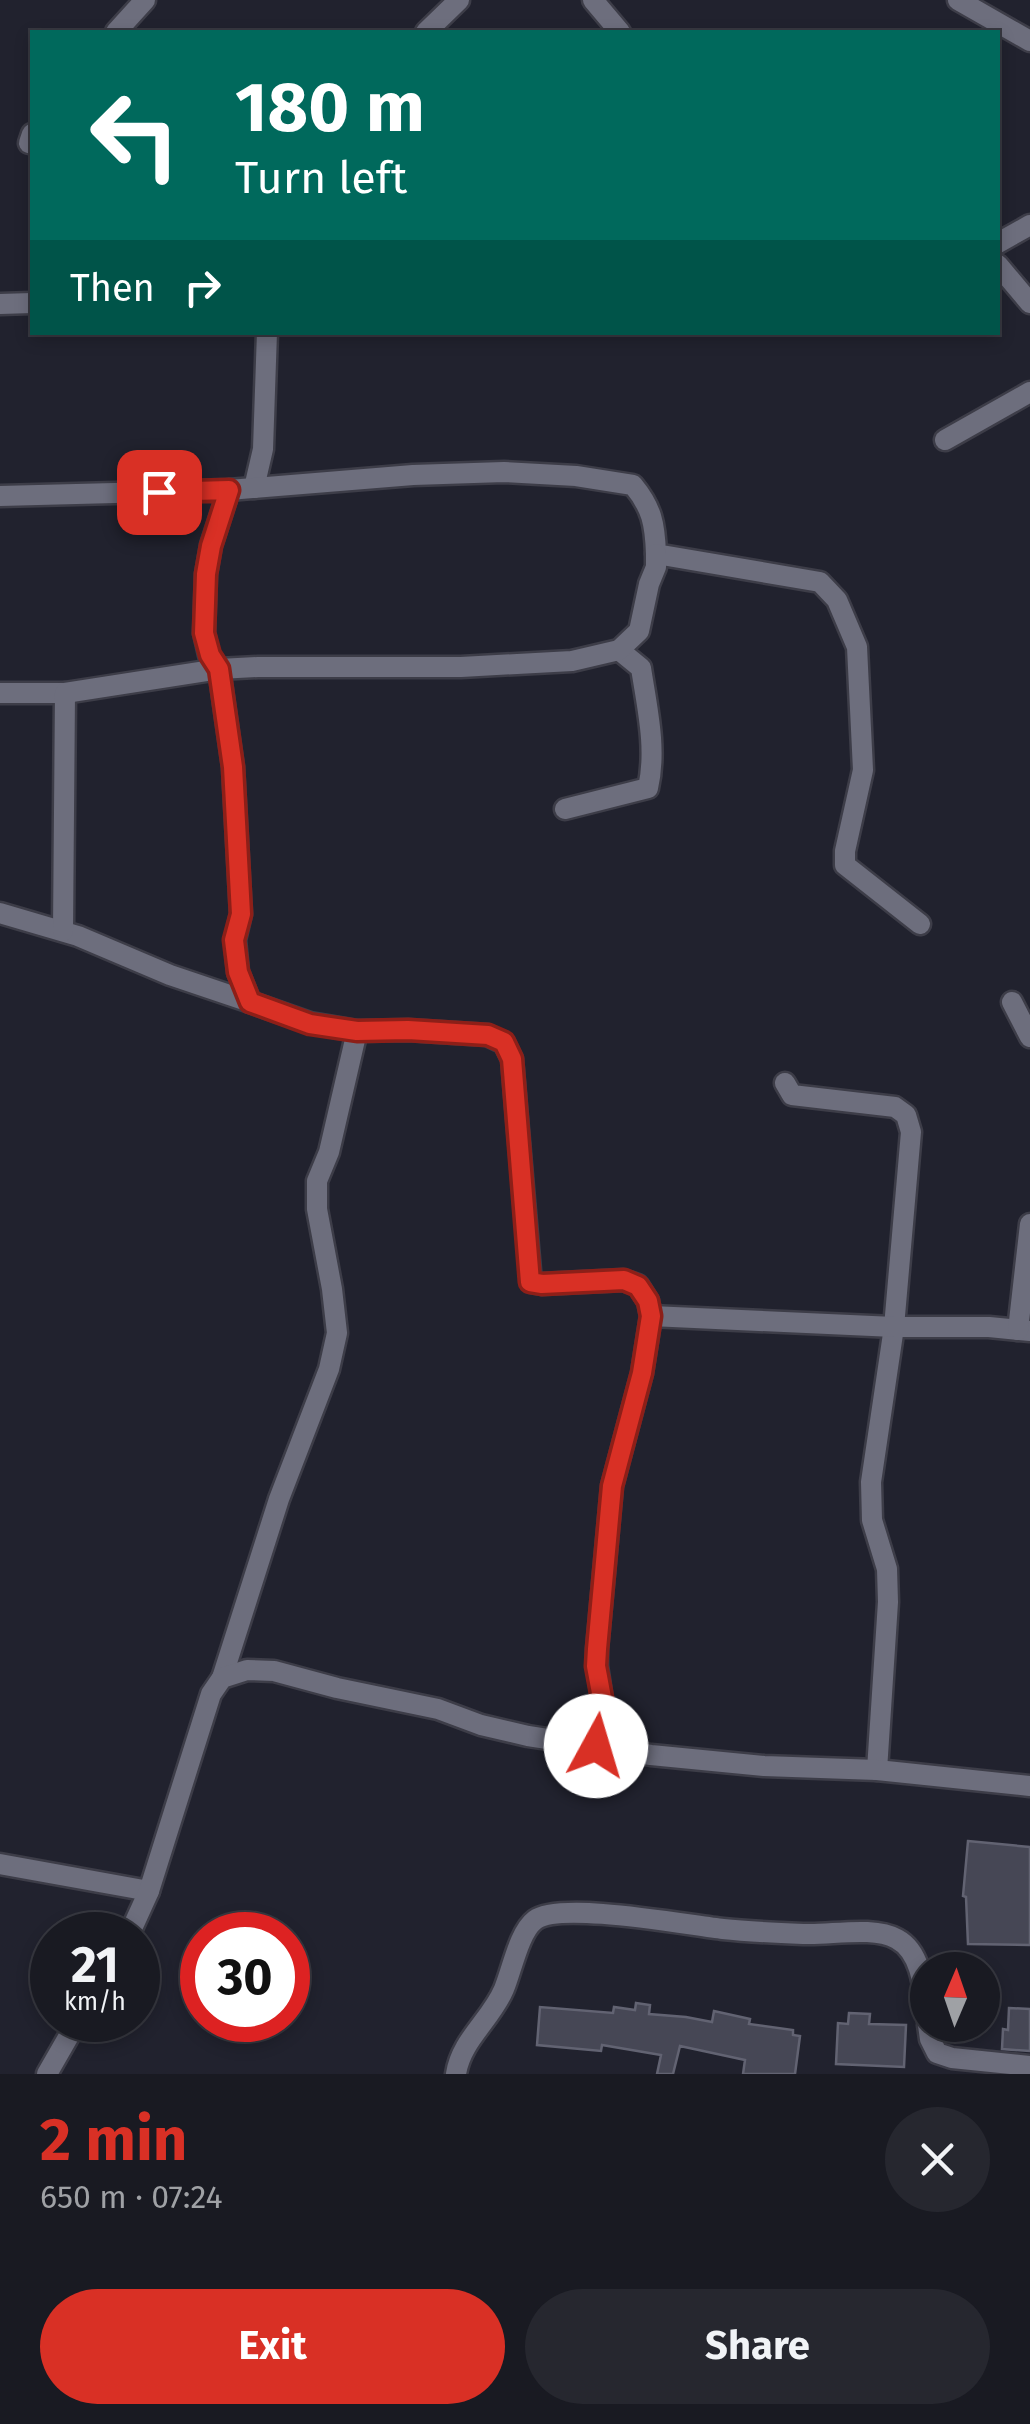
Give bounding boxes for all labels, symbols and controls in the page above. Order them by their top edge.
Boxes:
text: 180 m [235,66,425,150]
icon: left [70,70,200,200]
text: Turn left [235,151,407,205]
icon: right [175,260,230,315]
text: Then [70,265,155,311]
pin [117,450,202,535]
icon: arrive [132,465,187,520]
position arrow [544,1694,648,1798]
speed limit sign: 30 [180,1912,310,2042]
text: 21 [71,1935,119,1995]
north arrow [910,1952,1000,2042]
map controls [910,1952,1000,2042]
text: km/h [64,1987,126,2017]
text: 2 min [40,2104,187,2176]
button: close [885,2107,990,2212]
text: 650 m · 07:24 [40,2178,222,2216]
button: Exit [40,2289,505,2404]
button: Share [525,2289,990,2404]

